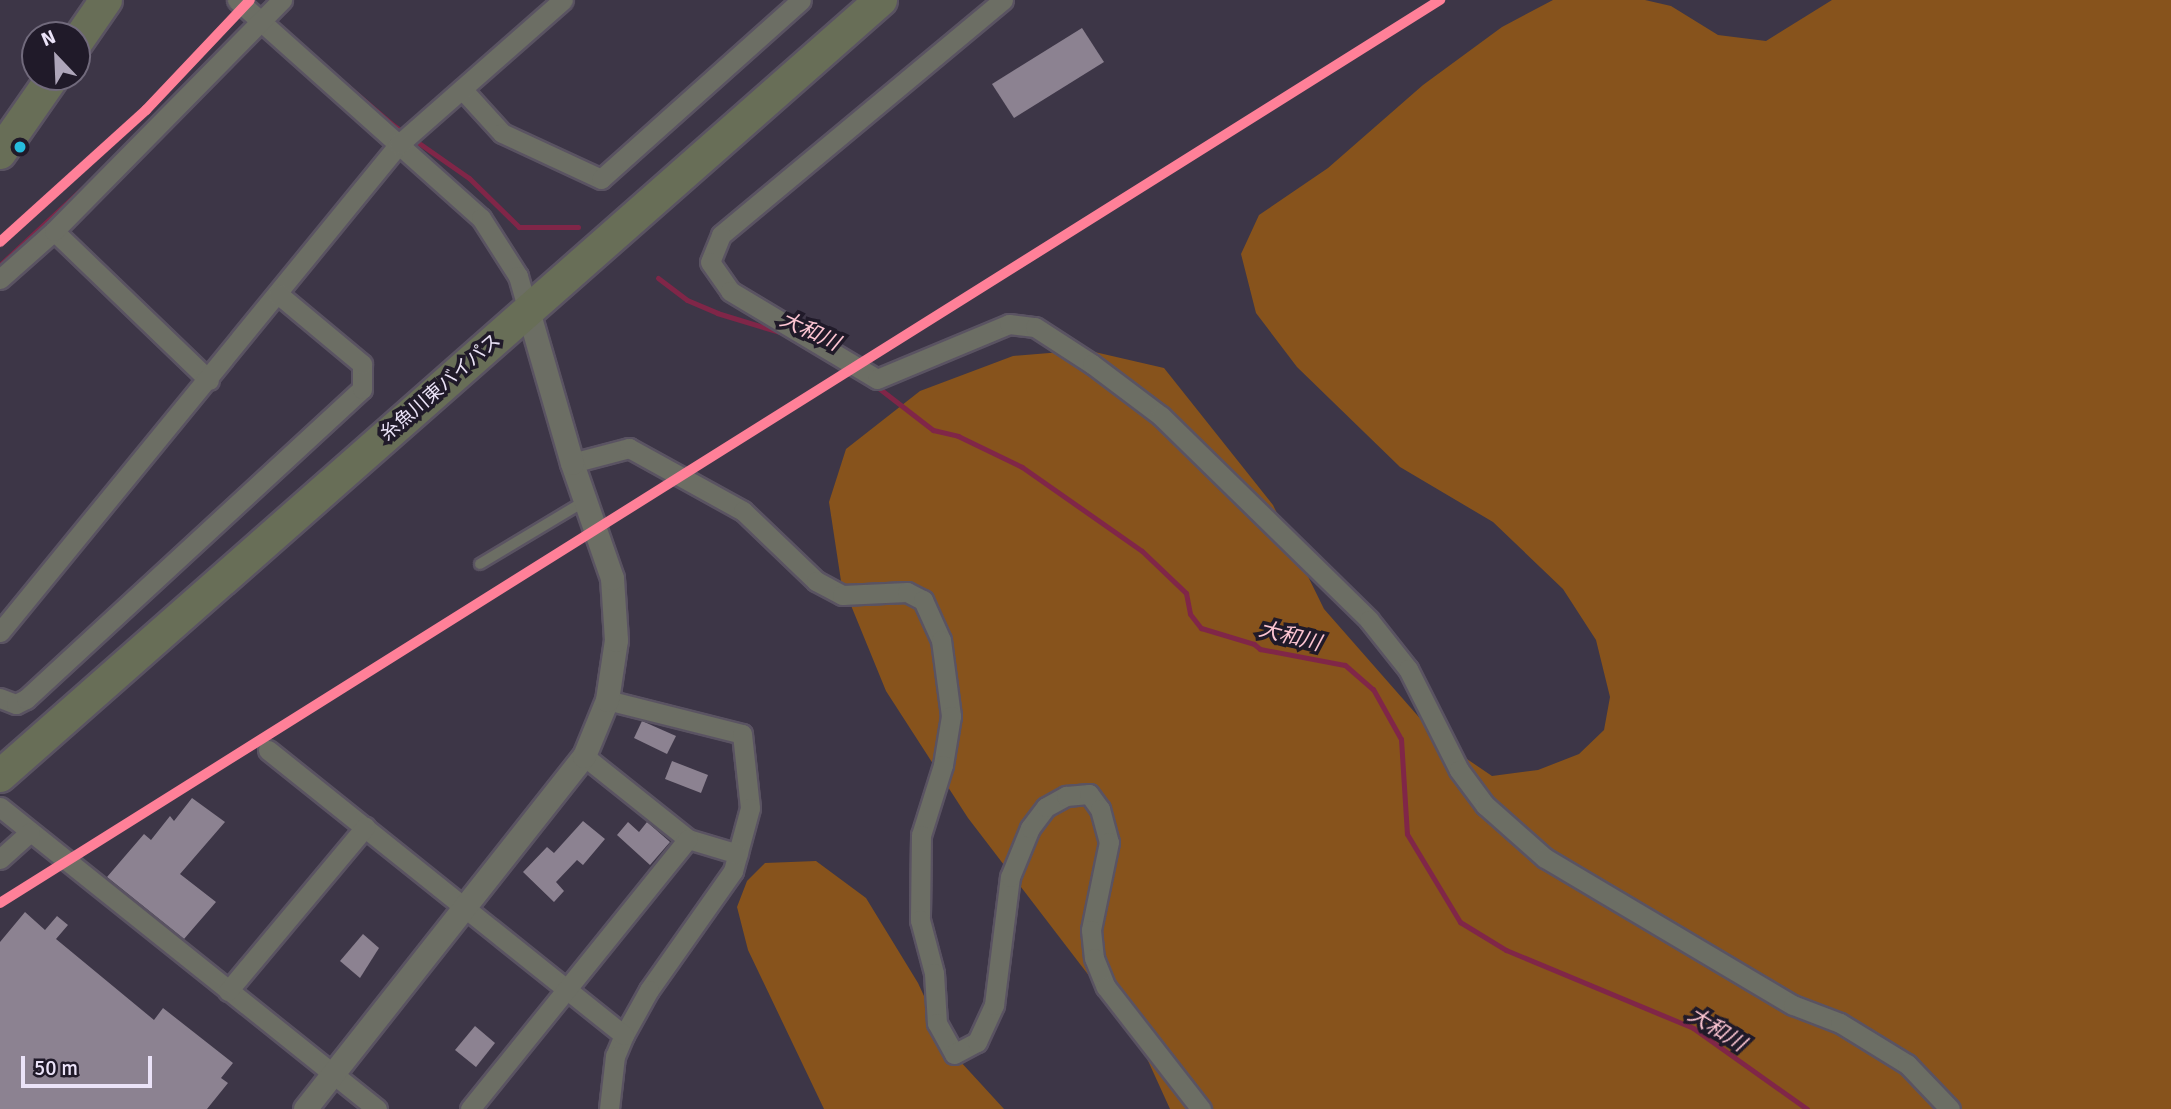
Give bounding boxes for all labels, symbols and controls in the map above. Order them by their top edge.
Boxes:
north arrow [21,21,91,91]
text: N [38,25,59,52]
unlabelled marker [13,140,27,154]
water label: 大和川 [776,306,844,356]
street label: 糸魚川東バイパス [376,330,506,446]
water label: 大和川 [1256,616,1324,656]
water label: 大和川 [1684,1002,1750,1056]
scale bar [24,1042,156,1086]
text: 50 m [34,1055,78,1081]

